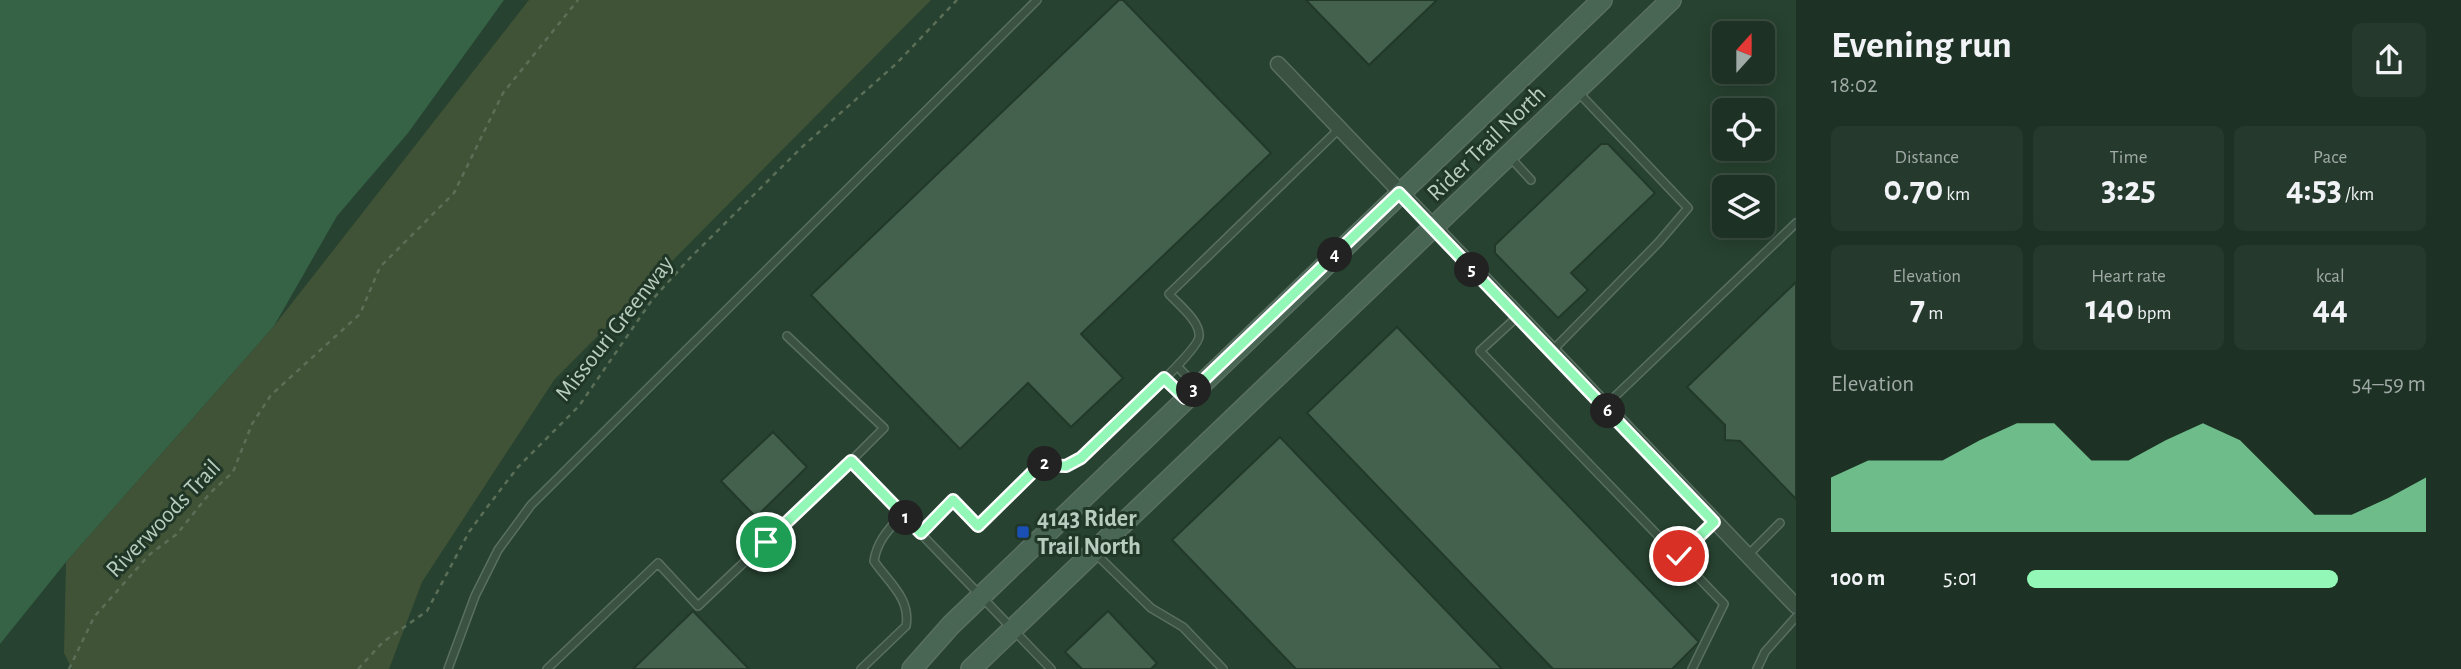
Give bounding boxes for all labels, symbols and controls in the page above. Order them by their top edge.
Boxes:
north arrow [1712,21,1774,84]
map controls [1712,21,1775,238]
button: share [2352,23,2426,97]
text: Evening run [1831,27,2012,65]
text: 18:02 [1831,74,1878,97]
street label: Rider Trail North [1423,82,1550,206]
button: locate [1712,98,1775,161]
text: Distance [1895,148,1959,167]
text: Time [2110,148,2147,167]
text: Pace [2313,148,2347,167]
text: 0.70 [1884,172,1943,207]
text: 3:25 [2101,172,2156,207]
text: 4:53 [2286,172,2342,207]
button: layers [1712,175,1775,238]
text: km [1943,185,1970,204]
text: /km [2342,185,2374,204]
pin: 4 [1318,238,1352,272]
text: 4 [1330,245,1339,264]
street label: Missouri Greenway [551,252,679,405]
pin: 5 [1454,252,1490,288]
text: 5 [1467,260,1476,279]
text: Elevation [1892,267,1961,286]
text: Heart rate [2091,267,2166,286]
text: kcal [2316,267,2345,286]
text: 7 [1910,291,1925,326]
text: 140 [2085,291,2134,326]
text: 44 [2313,291,2348,326]
text: m [1925,304,1944,323]
text: bpm [2134,304,2172,323]
pin: 3 [1176,372,1212,408]
text: Elevation [1831,373,1914,396]
text: 54–59 m [2352,373,2426,396]
text: 3 [1189,380,1198,399]
pin: 6 [1590,394,1626,428]
text: 6 [1603,401,1612,420]
pin: 2 [1028,447,1062,482]
text: 2 [1040,454,1049,473]
street label: Riverwoods Trail [102,455,226,582]
pin: 1 [888,500,923,536]
place label: 4143 Rider Trail North [1037,507,1141,559]
text: 1 [902,508,909,527]
pin [736,512,796,572]
icon: arrive [747,523,785,561]
marker: 4143 Rider Trail North [1015,524,1031,540]
pin [1649,526,1709,586]
icon: check [1660,537,1698,575]
text: 100 m [1831,567,1885,590]
text: 5:01 [1943,567,1978,590]

